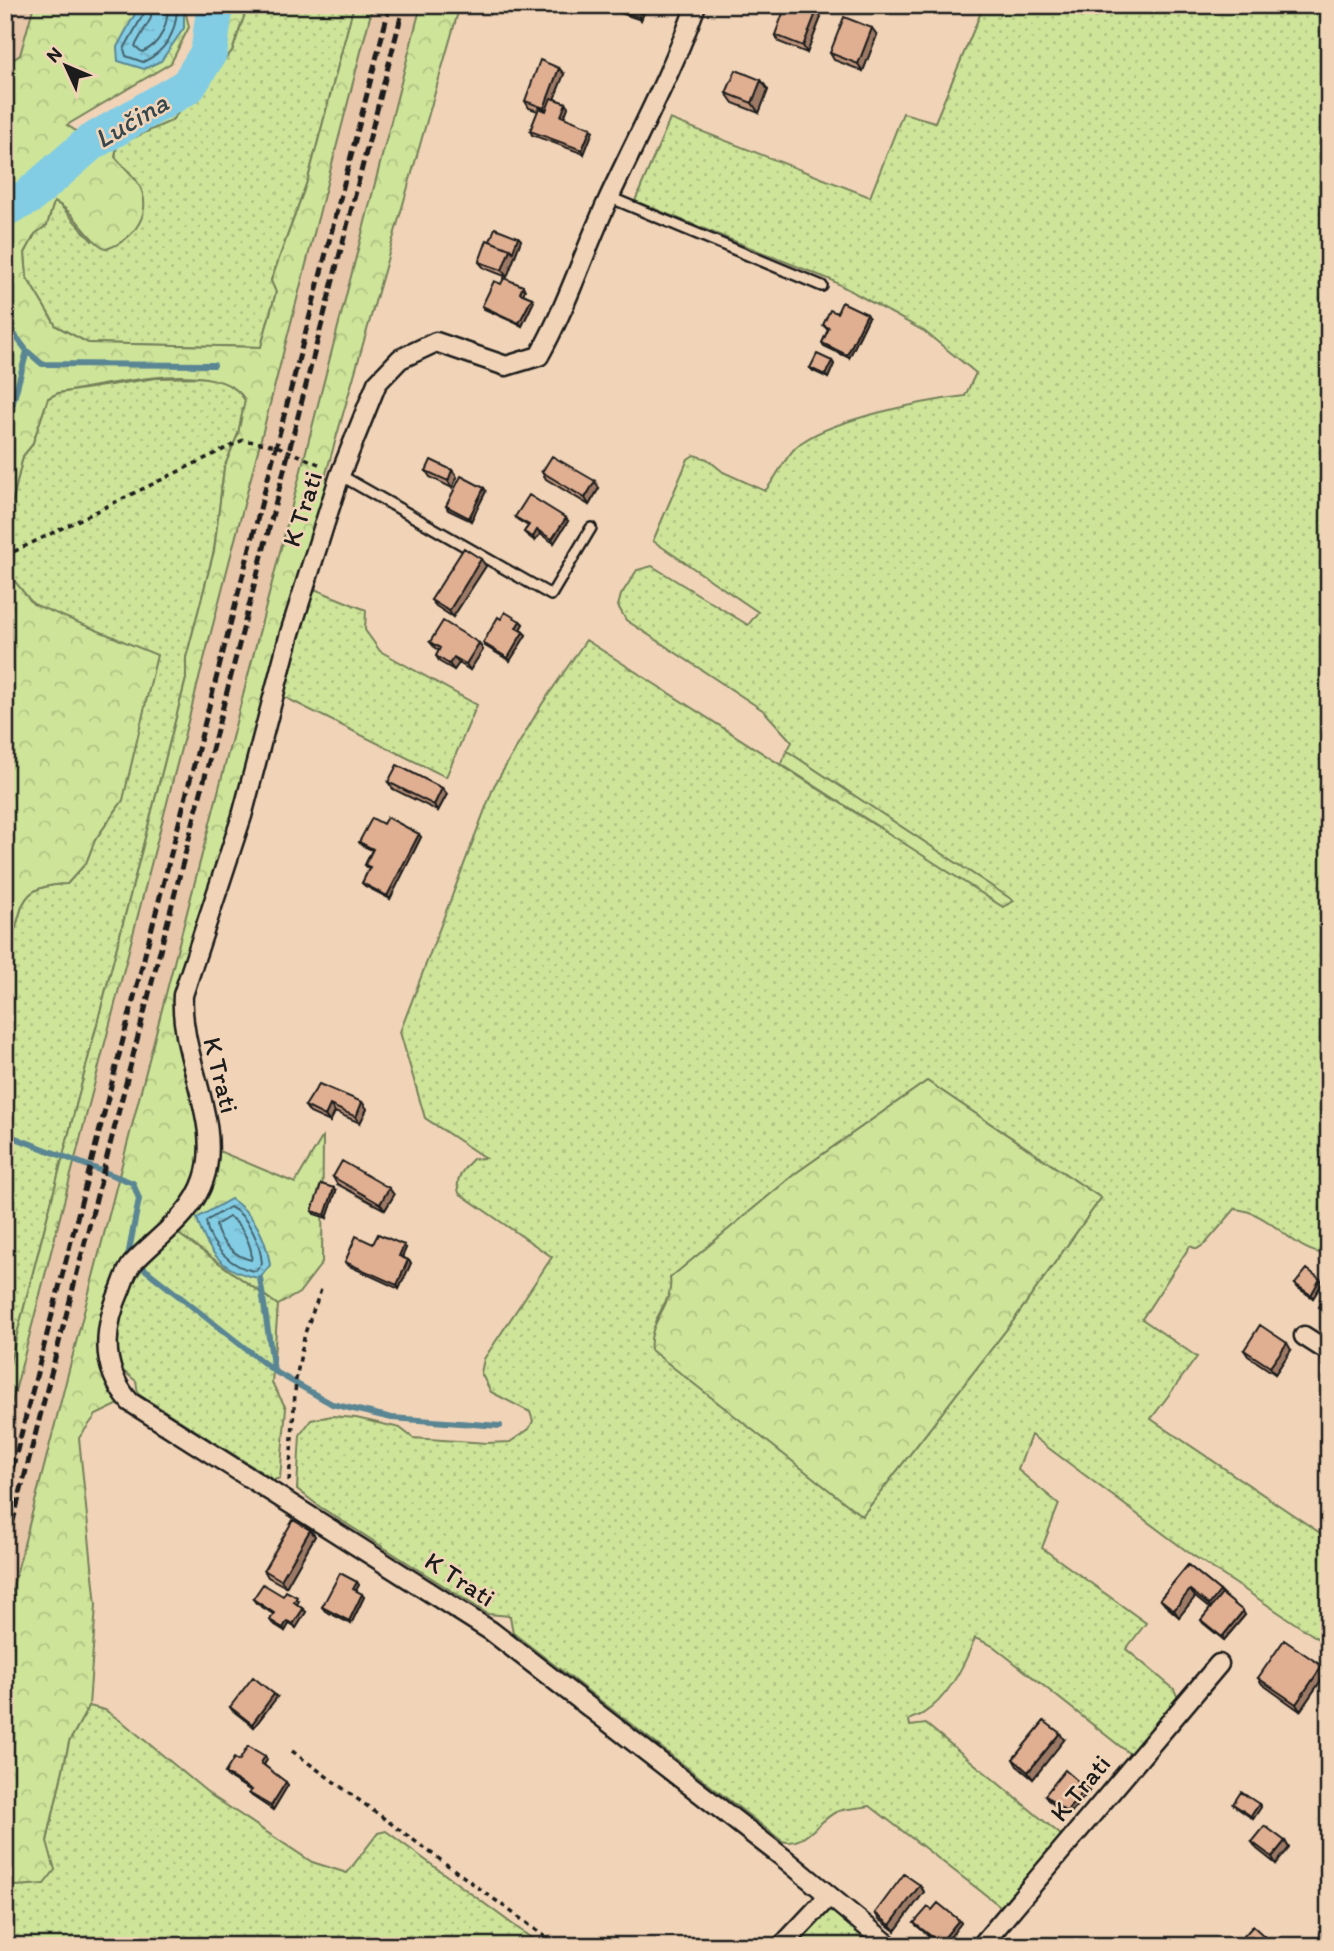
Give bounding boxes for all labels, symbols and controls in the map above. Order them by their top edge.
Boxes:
north arrow [32,32,102,102]
text: N [41,42,67,67]
water label: Lučina [88,85,174,155]
street label: K Trati [275,467,329,551]
street label: K Trati [196,1034,246,1116]
street label: K Trati [419,1545,501,1613]
street label: K Trati [1043,1748,1117,1828]

